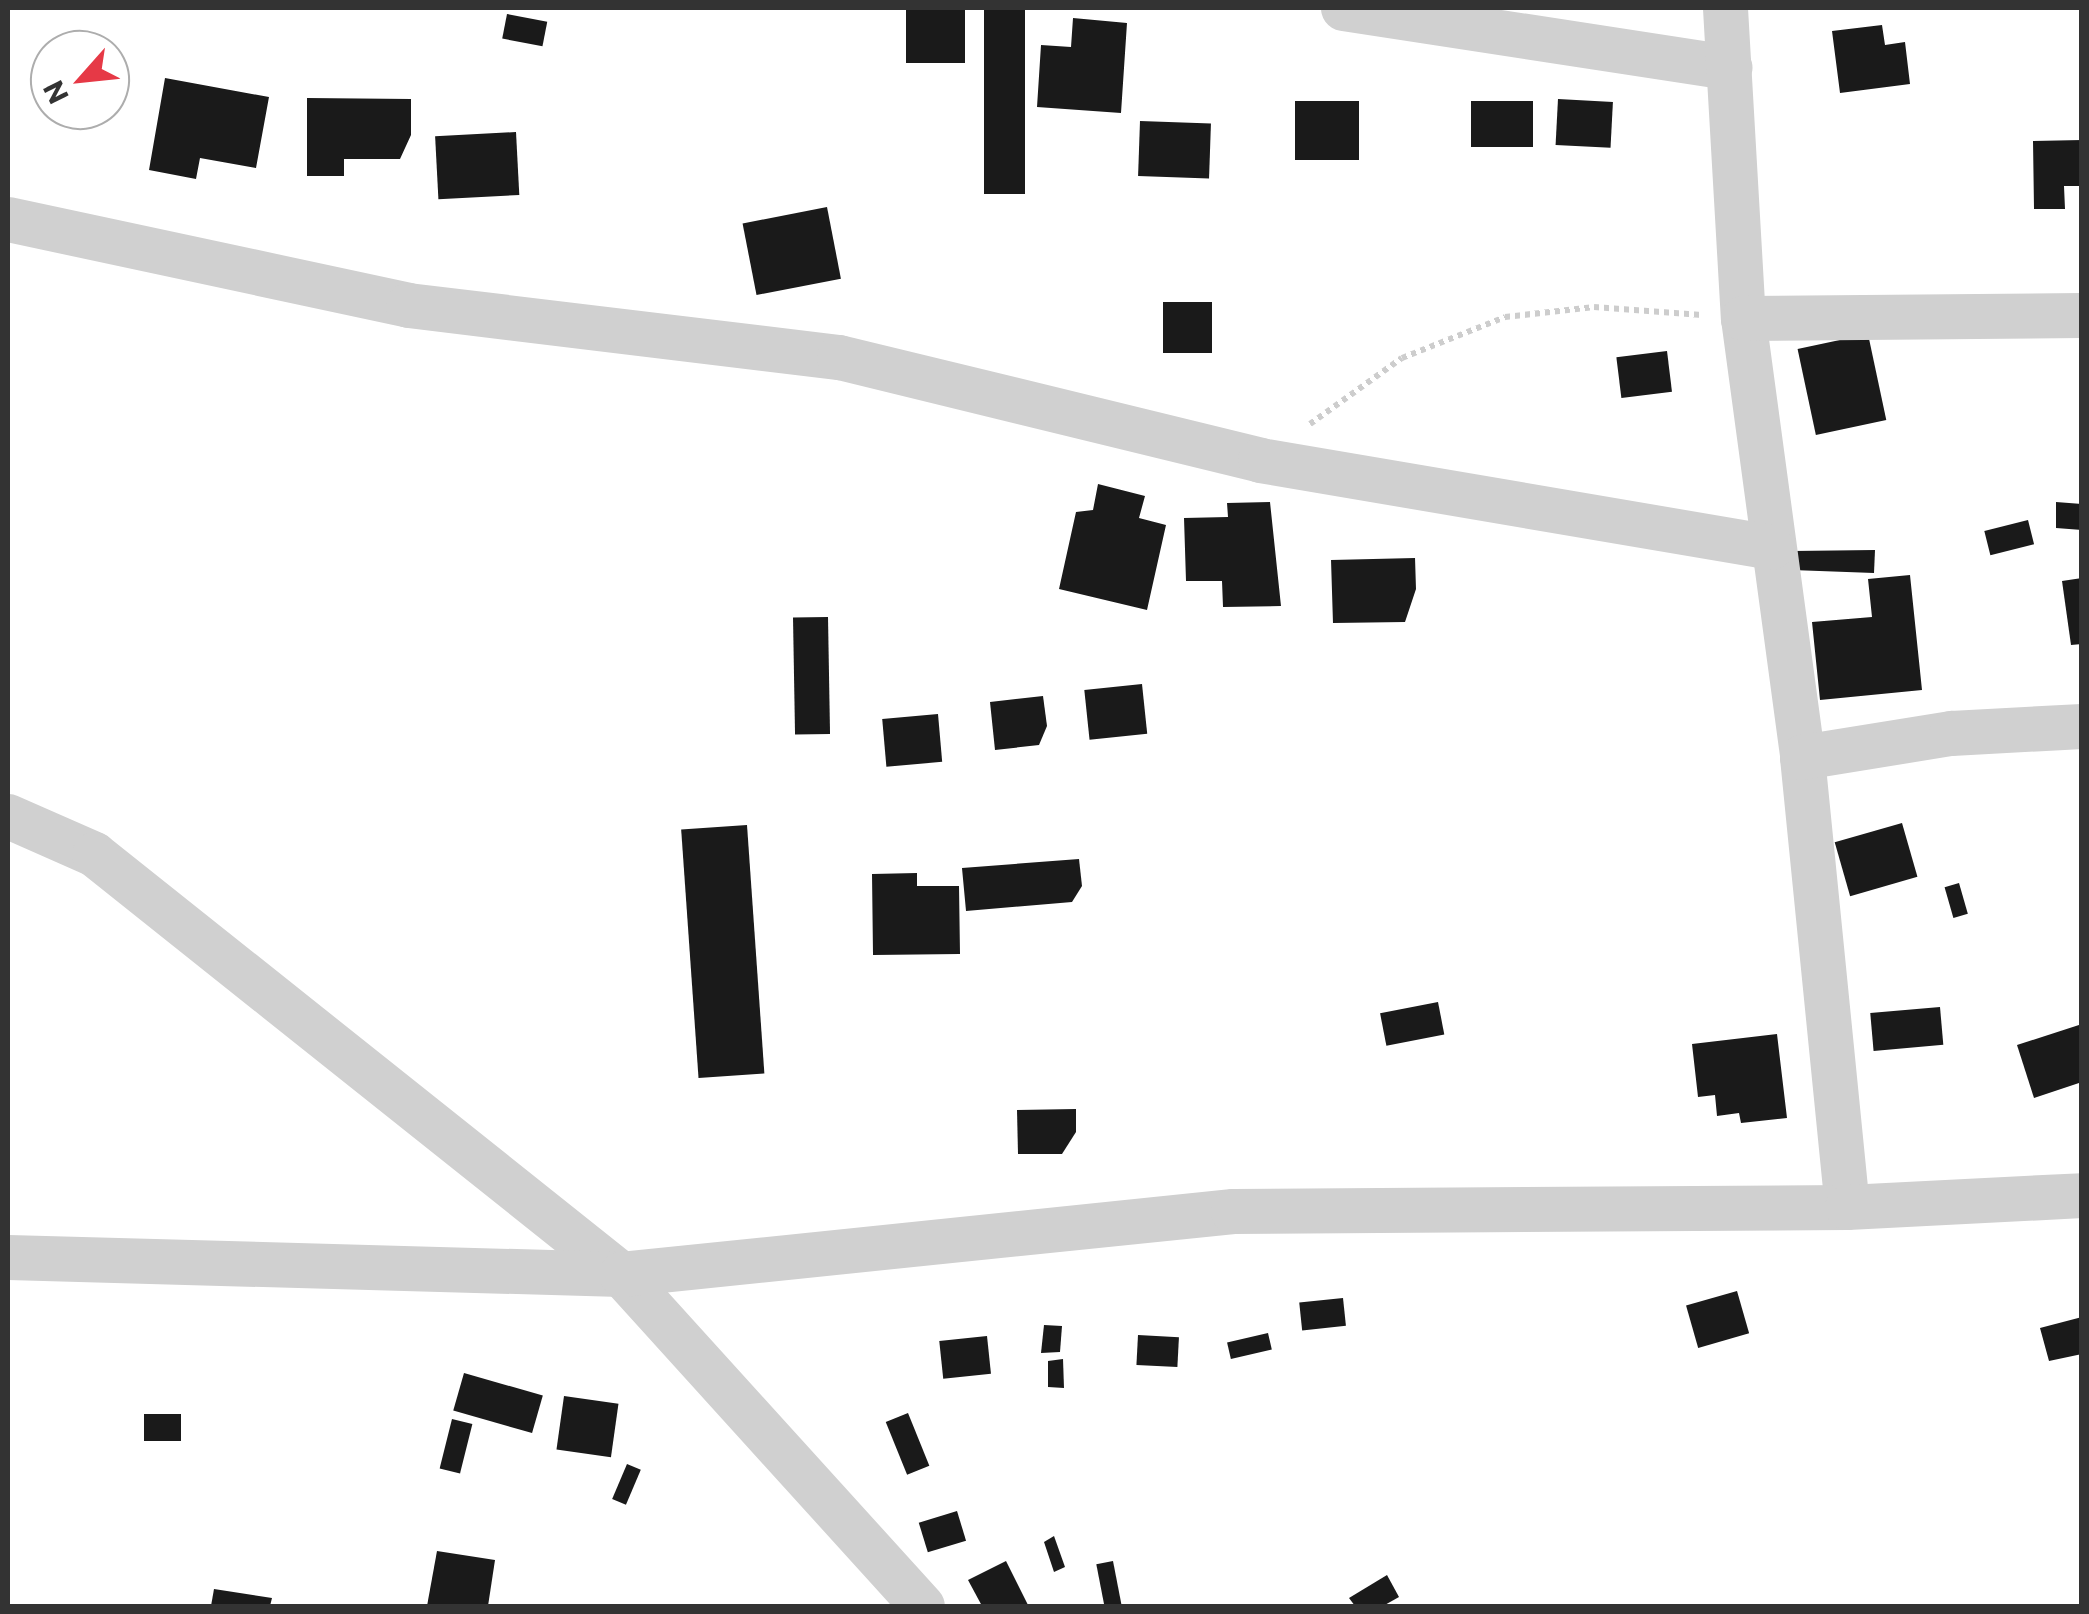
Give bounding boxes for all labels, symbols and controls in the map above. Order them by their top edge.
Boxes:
north arrow [30,30,130,130]
text: N [35,76,75,110]

